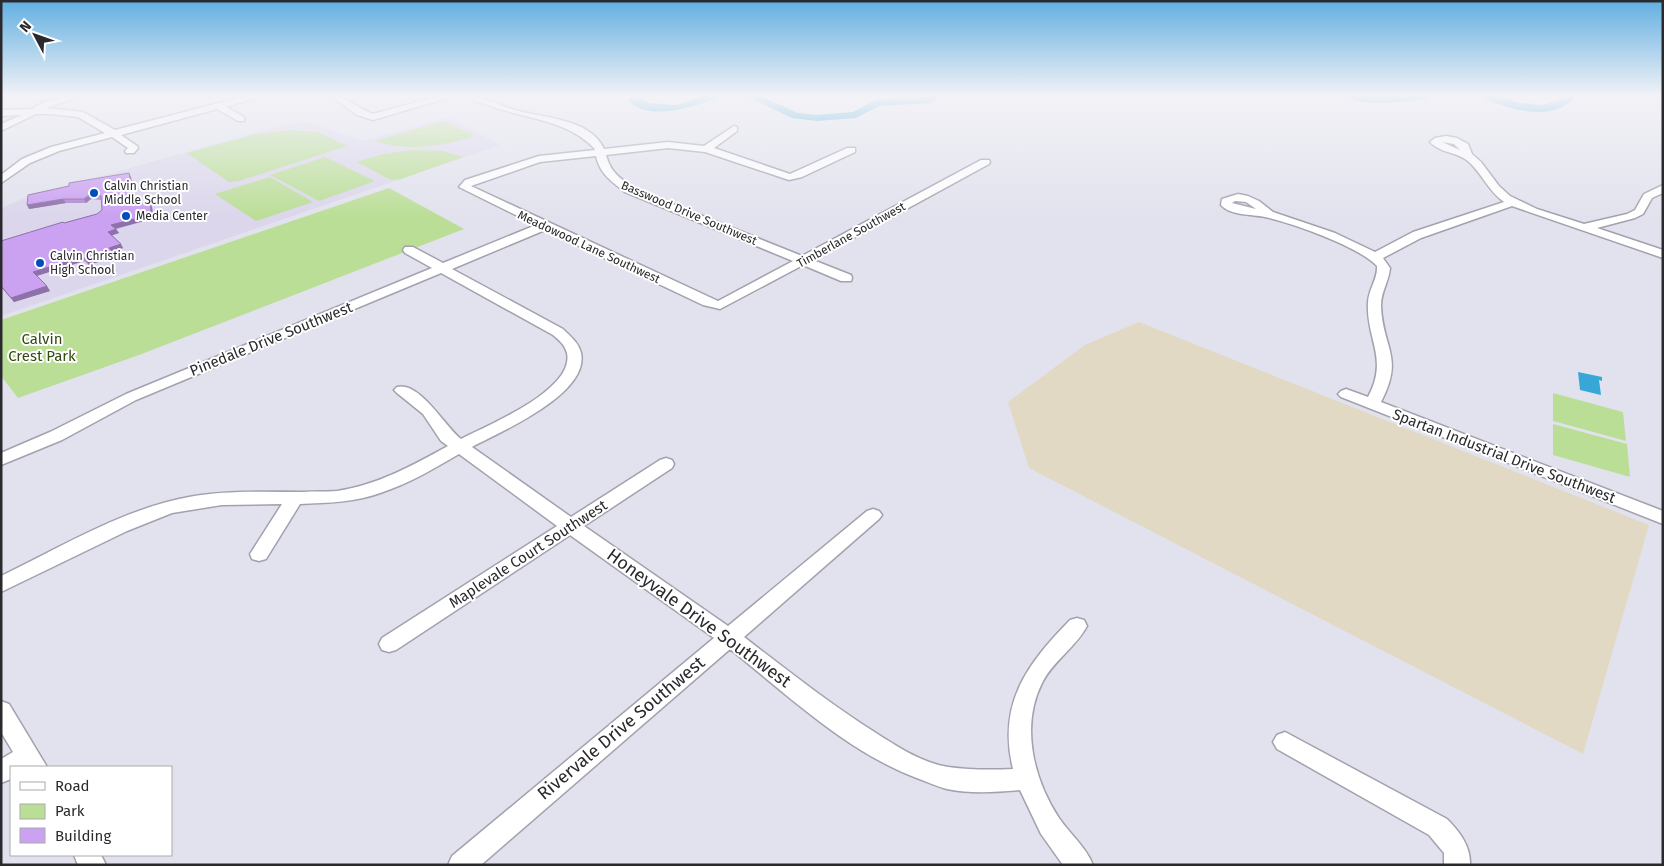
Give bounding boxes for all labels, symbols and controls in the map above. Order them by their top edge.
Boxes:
north arrow [10,10,60,60]
text: N [16,18,35,36]
street label: Basswood Drive Southwest [619,178,760,248]
place label: Calvin Christian Middle School [104,179,188,207]
marker: Calvin Christian Middle School [88,187,100,199]
street label: Timberlane Southwest [794,199,908,271]
street label: Meadowood Lane Southwest [516,208,663,286]
place label: Media Center [136,209,208,223]
marker: Media Center [120,210,132,222]
place label: Calvin Christian High School [50,249,134,277]
marker: Calvin Christian High School [34,257,46,269]
street label: Pinedale Drive Southwest [187,298,355,380]
park label: Calvin Crest Park [8,330,76,365]
street label: Spartan Industrial Drive Southwest [1390,405,1619,507]
street label: Maplevale Court Southwest [446,496,611,612]
street label: Honeyvale Drive Southwest [603,544,796,693]
street label: Rivervale Drive Southwest [533,651,710,805]
legend [10,766,172,856]
text: Road [55,777,90,795]
text: Park [55,802,85,820]
text: Building [55,827,111,845]

